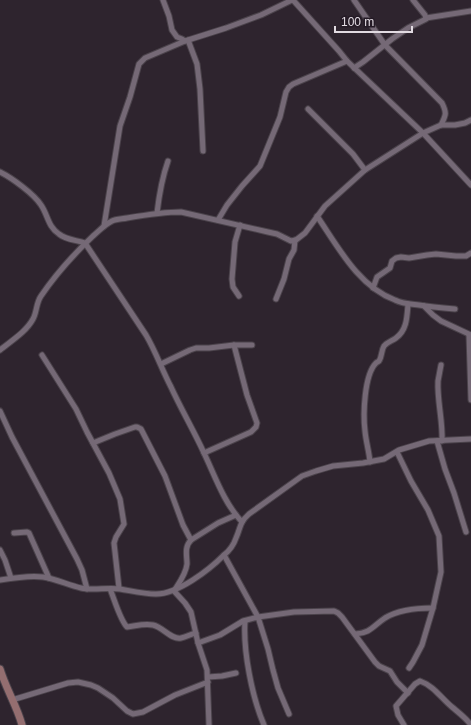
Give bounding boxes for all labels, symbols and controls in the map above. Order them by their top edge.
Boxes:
scale bar [335,8,412,34]
text: 100 m [341,15,374,29]

